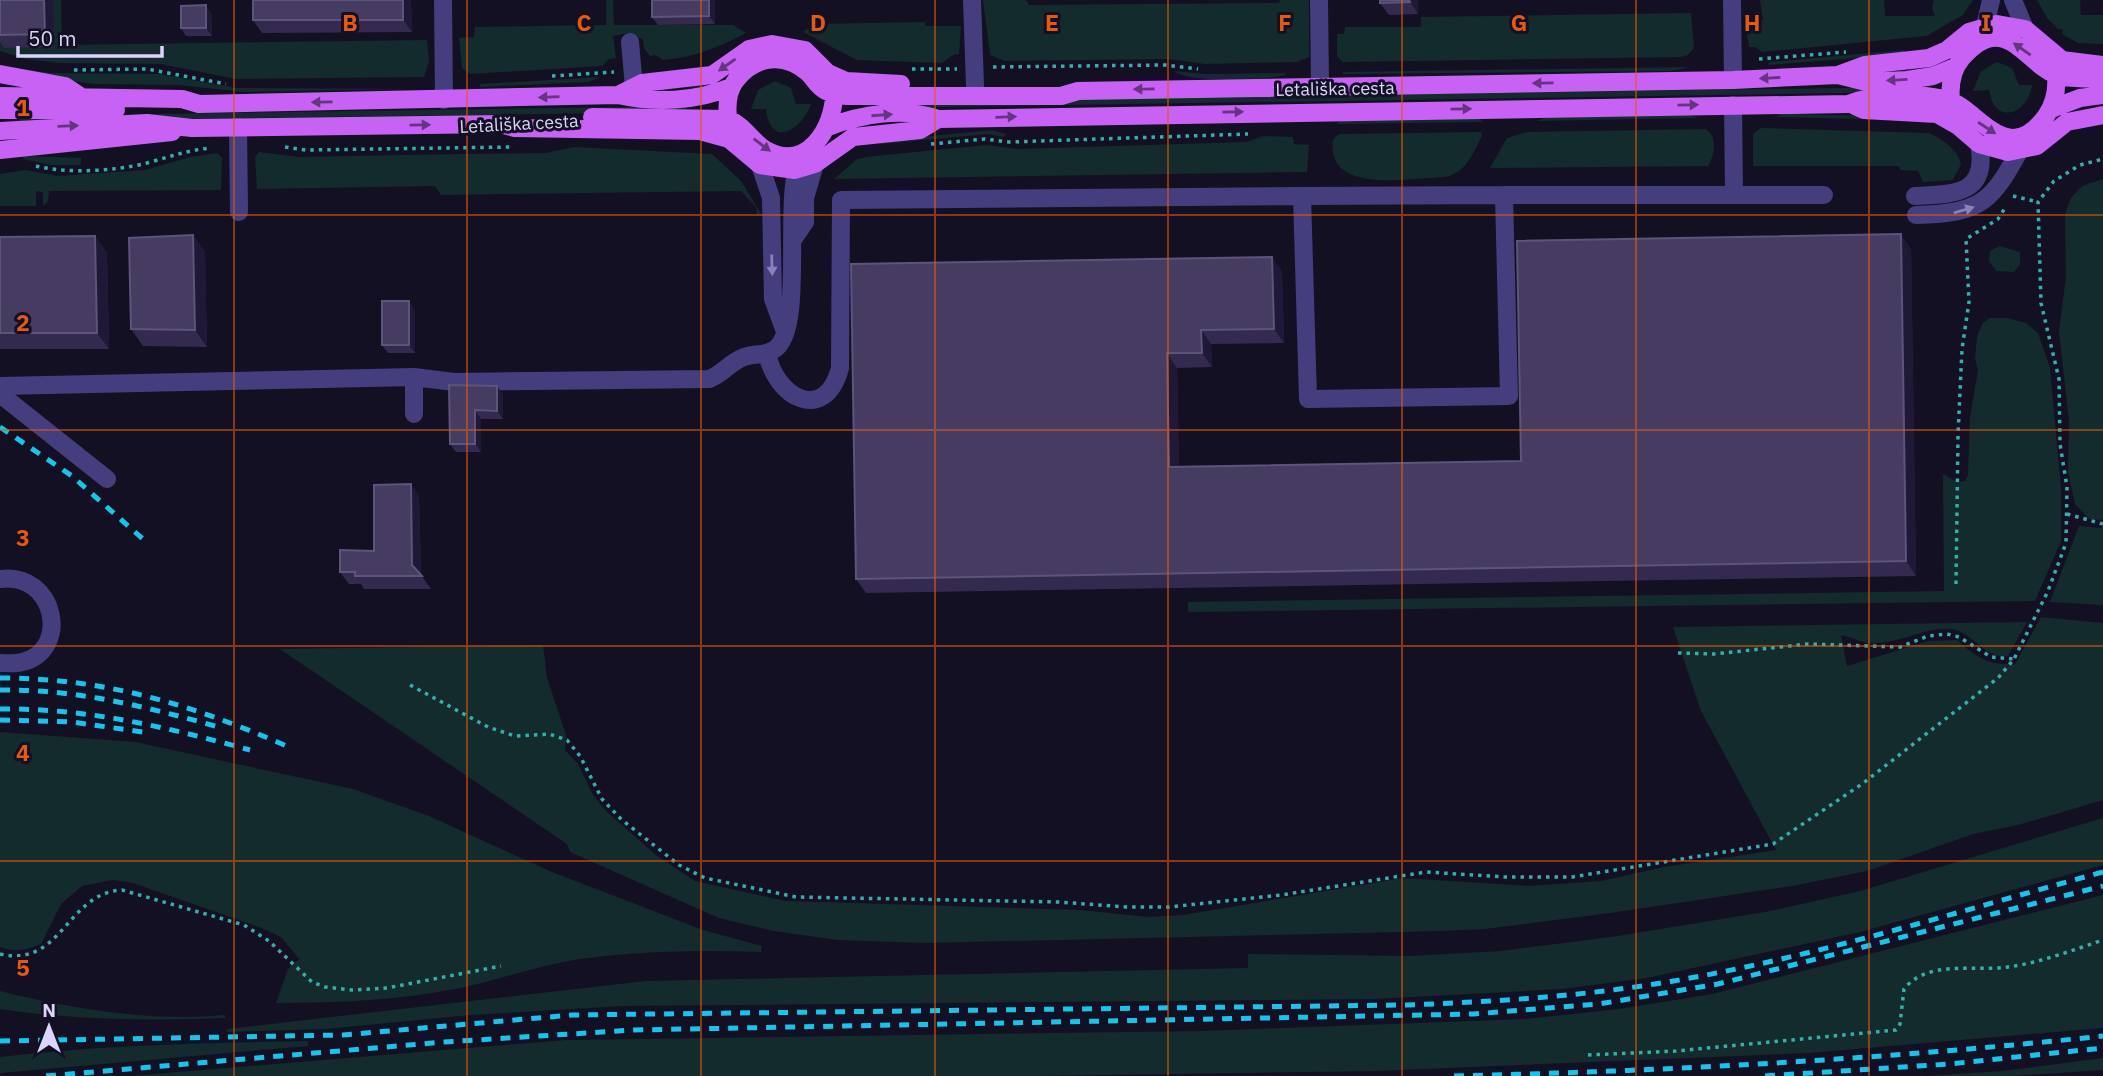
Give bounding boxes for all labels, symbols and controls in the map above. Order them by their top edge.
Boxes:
text: B [342,7,358,37]
text: C [577,7,592,37]
text: D [810,7,826,37]
text: E [1045,7,1059,37]
text: F [1278,7,1292,37]
text: G [1511,7,1527,37]
text: H [1744,7,1760,37]
text: I [1981,7,1991,37]
scale bar [18,14,161,58]
text: 50 m [28,24,77,52]
one-way arrow [2013,42,2031,56]
one-way arrow [718,58,736,72]
one-way arrow [1759,73,1781,84]
one-way arrow [1886,75,1908,86]
street label: Letališka cesta [1275,76,1395,101]
one-way arrow [1531,77,1553,89]
one-way arrow [1132,84,1154,95]
one-way arrow [538,91,560,103]
text: 1 [16,92,30,122]
one-way arrow [311,96,333,108]
one-way arrow [1677,99,1699,111]
one-way arrow [1450,103,1472,114]
one-way arrow [1222,106,1244,118]
street label: Letališka cesta [459,109,580,138]
one-way arrow [872,109,894,120]
one-way arrow [995,111,1017,122]
one-way arrow [409,119,431,131]
one-way arrow [57,121,79,132]
one-way arrow [1978,121,1996,135]
one-way arrow [753,138,771,152]
one-way arrow [1954,204,1976,215]
one-way arrow [767,254,778,276]
text: 2 [16,307,30,337]
text: 3 [16,522,30,552]
text: 4 [16,737,30,767]
text: 5 [16,952,30,982]
north arrow [14,992,84,1062]
text: N [42,998,56,1022]

